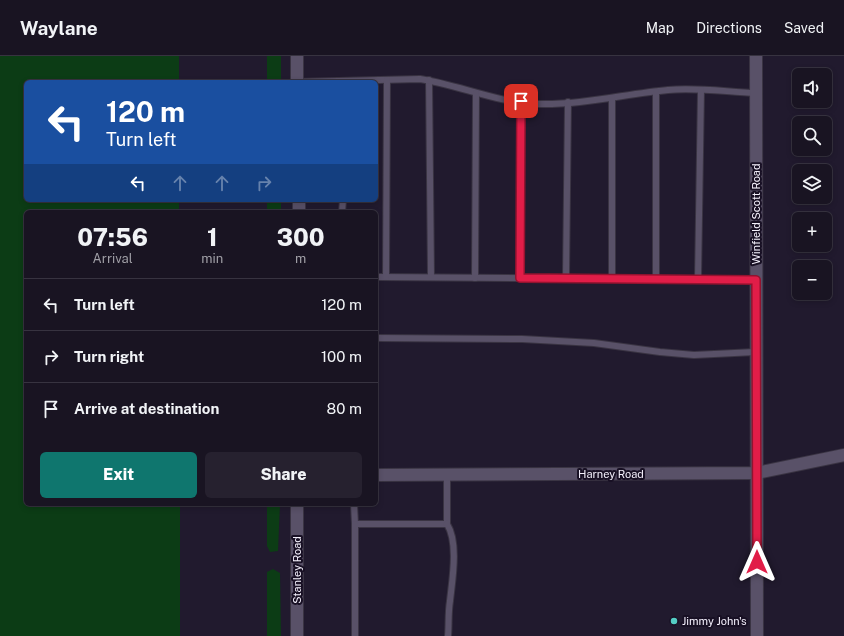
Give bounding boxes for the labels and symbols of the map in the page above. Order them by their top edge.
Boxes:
pin [504,84,538,118]
street label: Winfield Scott Road [750,163,762,265]
street label: Harney Road [578,468,644,480]
street label: Stanley Road [291,536,303,604]
position arrow [736,541,778,583]
place label: Jimmy John's [682,615,747,627]
marker: Jimmy John's [669,616,679,626]

